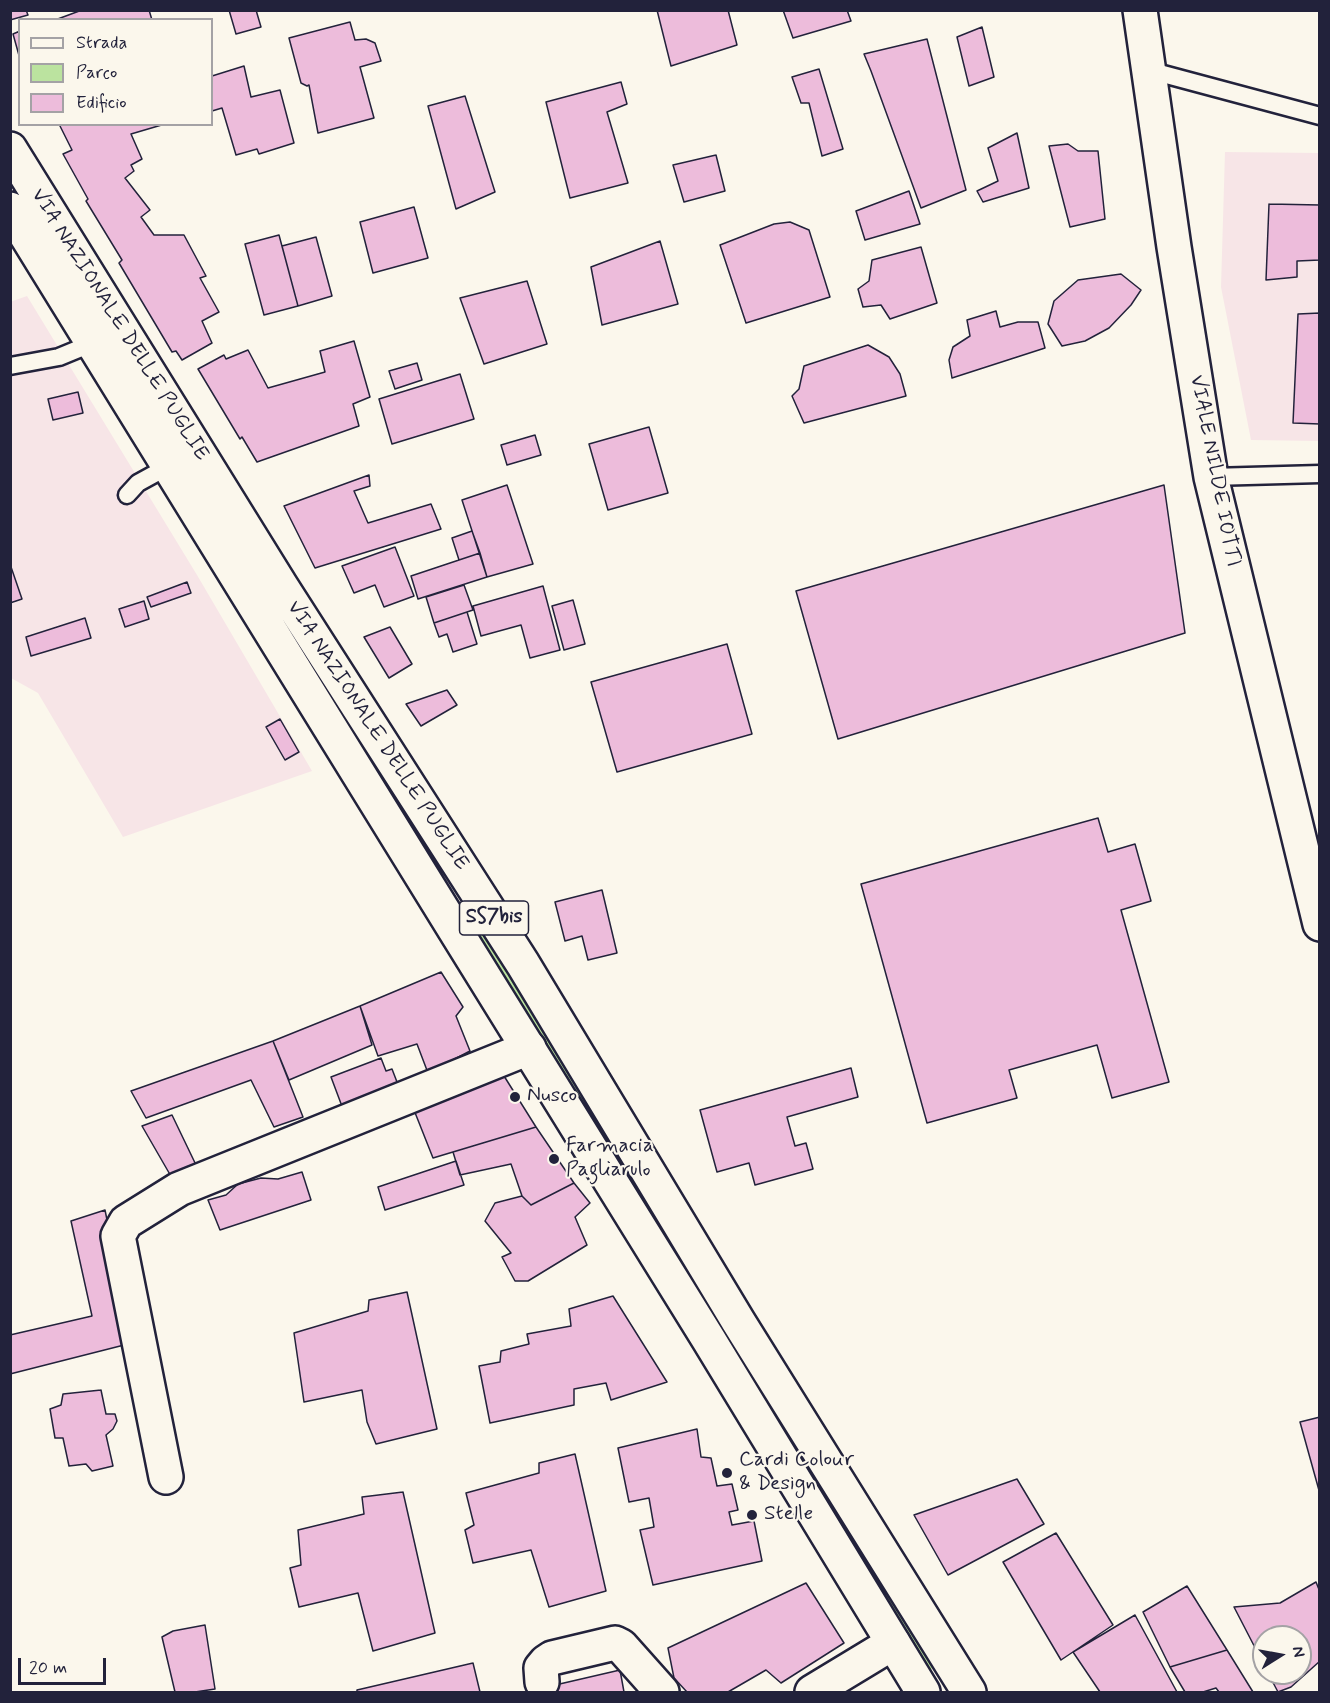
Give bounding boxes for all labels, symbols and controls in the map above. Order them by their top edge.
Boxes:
legend [18,18,213,126]
text: Strada [76,31,127,55]
text: Parco [76,61,117,85]
text: Edificio [76,91,127,115]
street label: VIA NAZIONALE DELLE PUGLIE [25,184,213,466]
street label: VIALE NILDE IOTTI [1183,373,1245,569]
street label: VIA NAZIONALE DELLE PUGLIE [280,597,474,875]
road number: SS7bis [460,901,528,935]
place label: Nusco [527,1084,577,1110]
marker: Nusco [508,1090,522,1104]
place label: Farmacia Pagliarulo [566,1134,654,1184]
marker: Farmacia Pagliarulo [547,1152,561,1166]
place label: Cardi Colour & Design [739,1448,854,1498]
marker: Cardi Colour & Design [720,1466,734,1480]
place label: Stelle [764,1502,813,1528]
marker: Stelle [745,1508,759,1522]
north arrow [1252,1625,1312,1685]
text: N [1287,1645,1310,1659]
scale bar [21,1646,110,1684]
text: 20 m [29,1656,67,1680]

